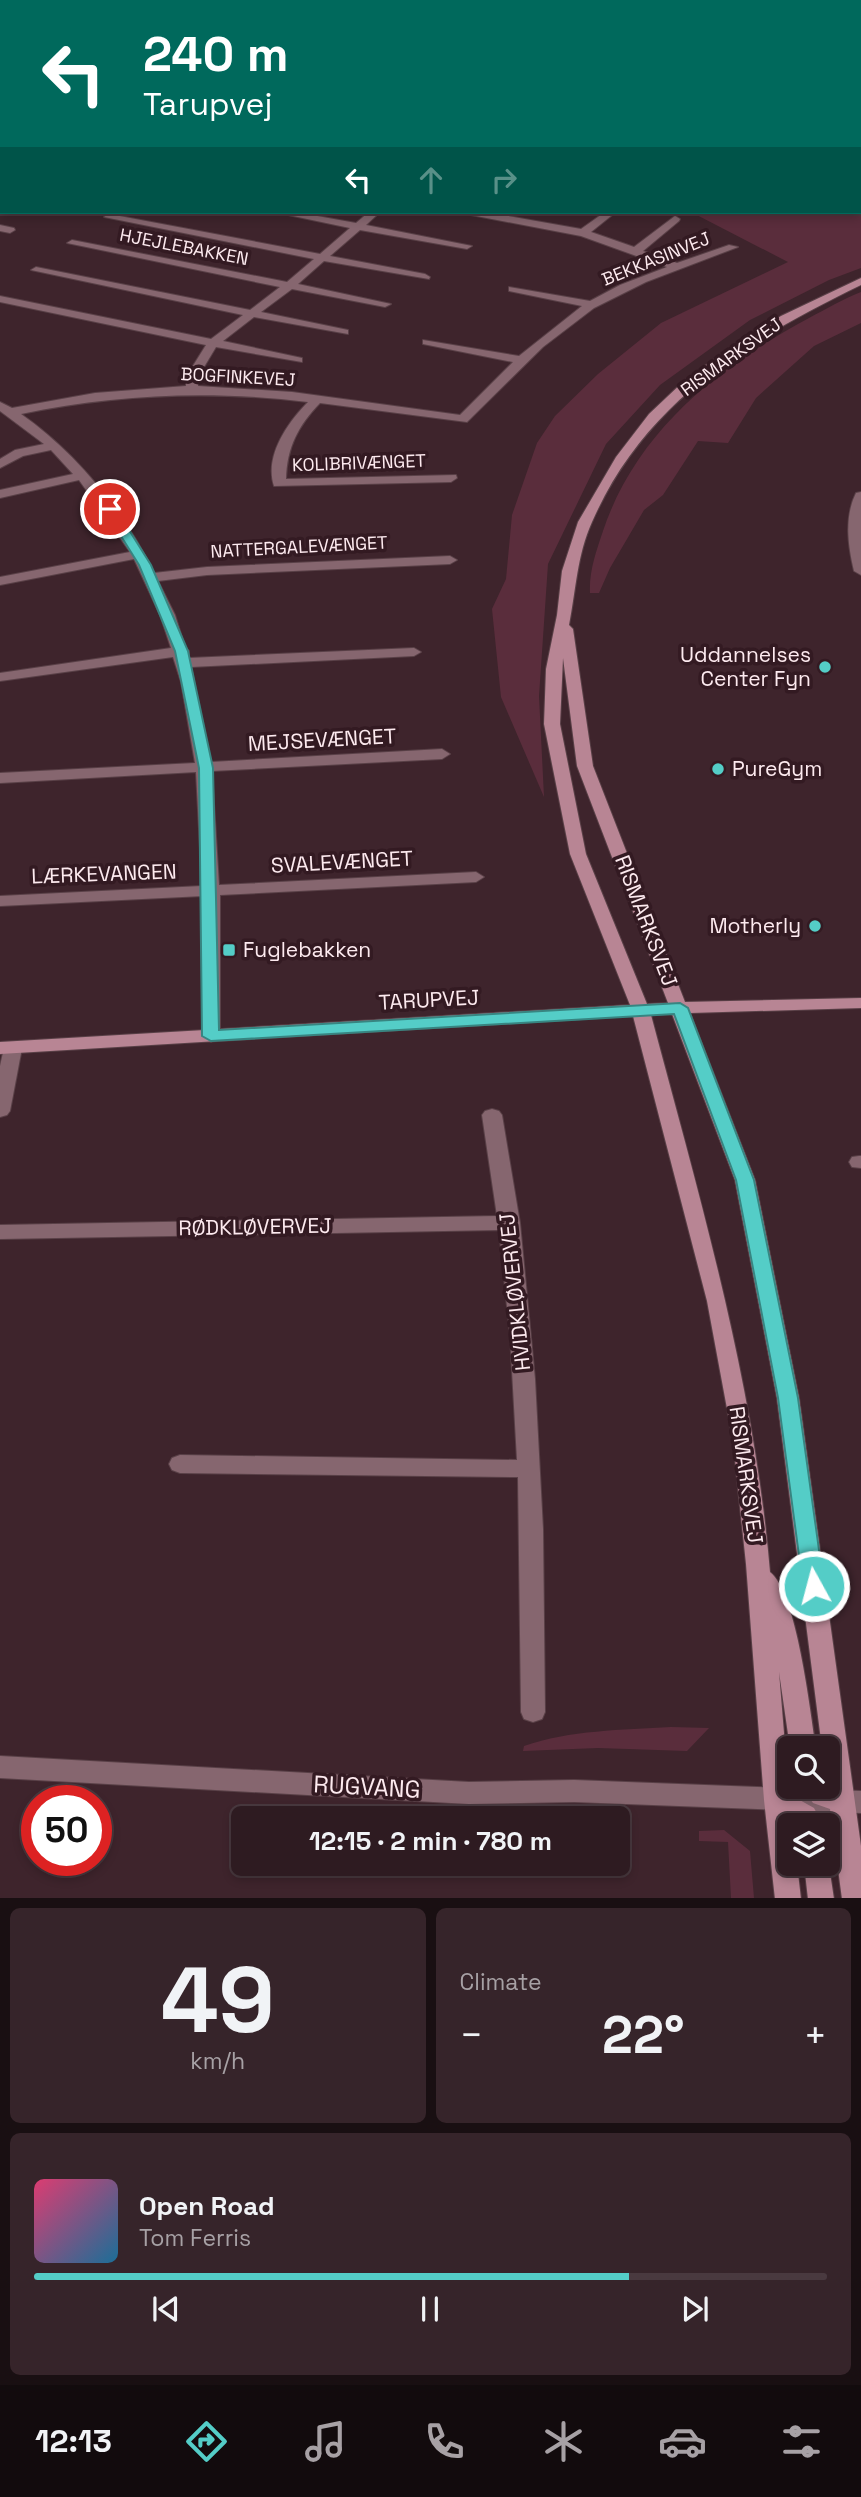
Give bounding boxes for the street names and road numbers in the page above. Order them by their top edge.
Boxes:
street label: HJEJLEBAKKEN [118,223,250,270]
street label: BEKKASINVEJ [598,226,713,291]
street label: RISMARKSVEJ [676,312,785,401]
street label: BOGFINKEVEJ [180,362,296,391]
street label: KOLIBRIVÆNGET [292,449,427,476]
street label: NATTERGALEVÆNGET [210,530,389,563]
street label: MEJSEVÆNGET [247,722,397,757]
street label: SVALEVÆNGET [270,844,414,879]
street label: RISMARKSVEJ [609,851,684,990]
street label: LÆRKEVANGEN [31,857,177,890]
street label: TARUPVEJ [378,983,480,1016]
street label: RØDKLØVERVEJ [178,1212,332,1241]
street label: HVIDKLØVERVEJ [493,1212,536,1372]
street label: RISMARKSVEJ [723,1404,770,1545]
street label: RUGVANG [313,1768,421,1805]

